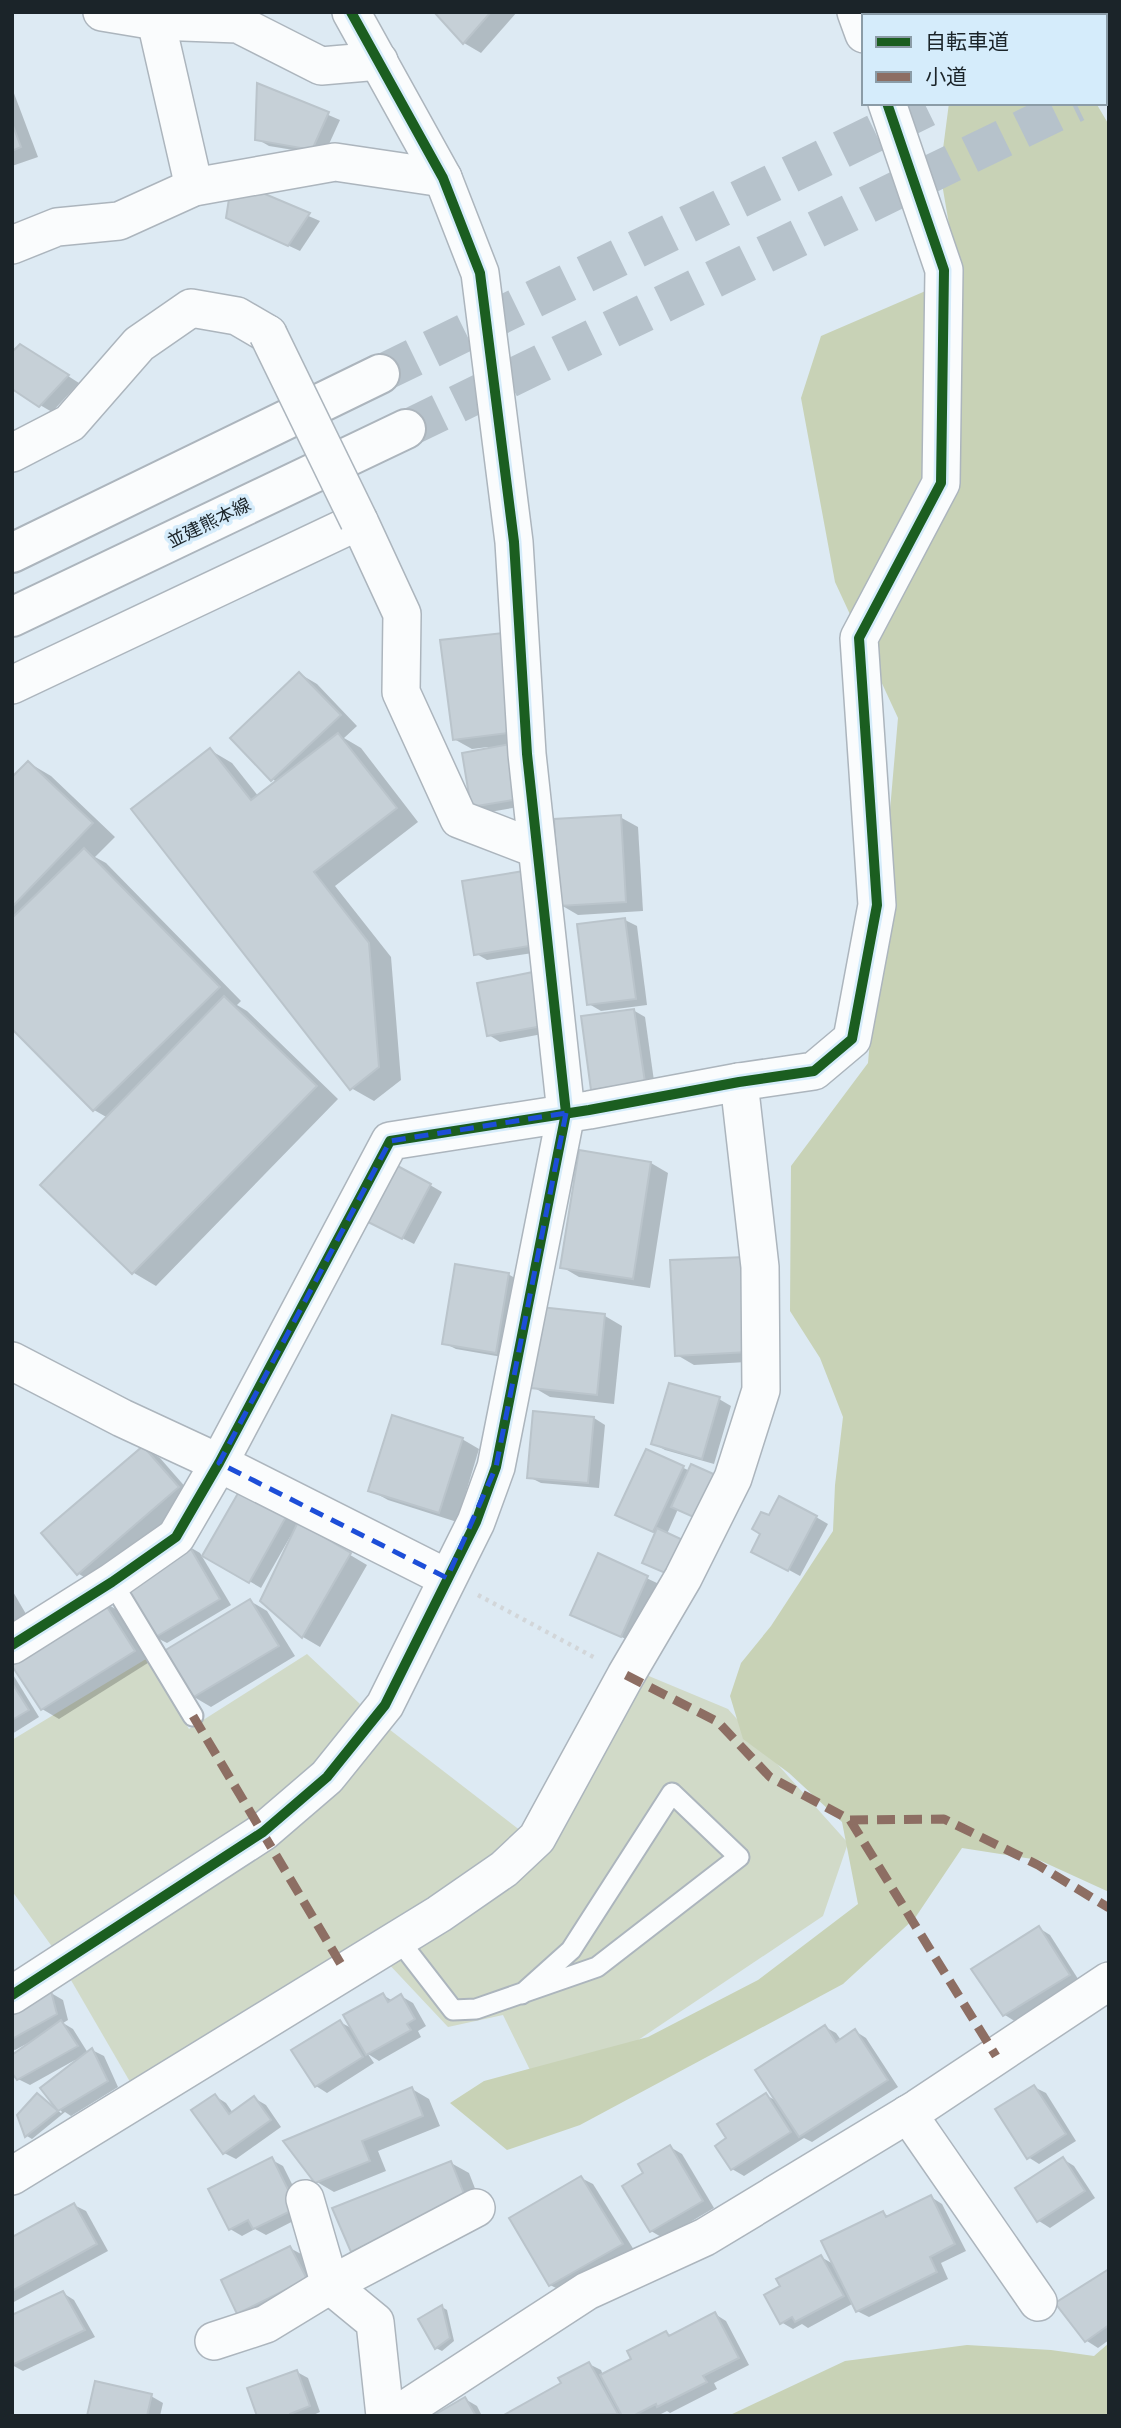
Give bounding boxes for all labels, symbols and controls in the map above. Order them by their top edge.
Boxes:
legend [862,14,1107,105]
text: 自転車道 [925,30,1009,53]
text: 小道 [925,65,967,88]
street label: 並建熊本線 [164,494,254,552]

